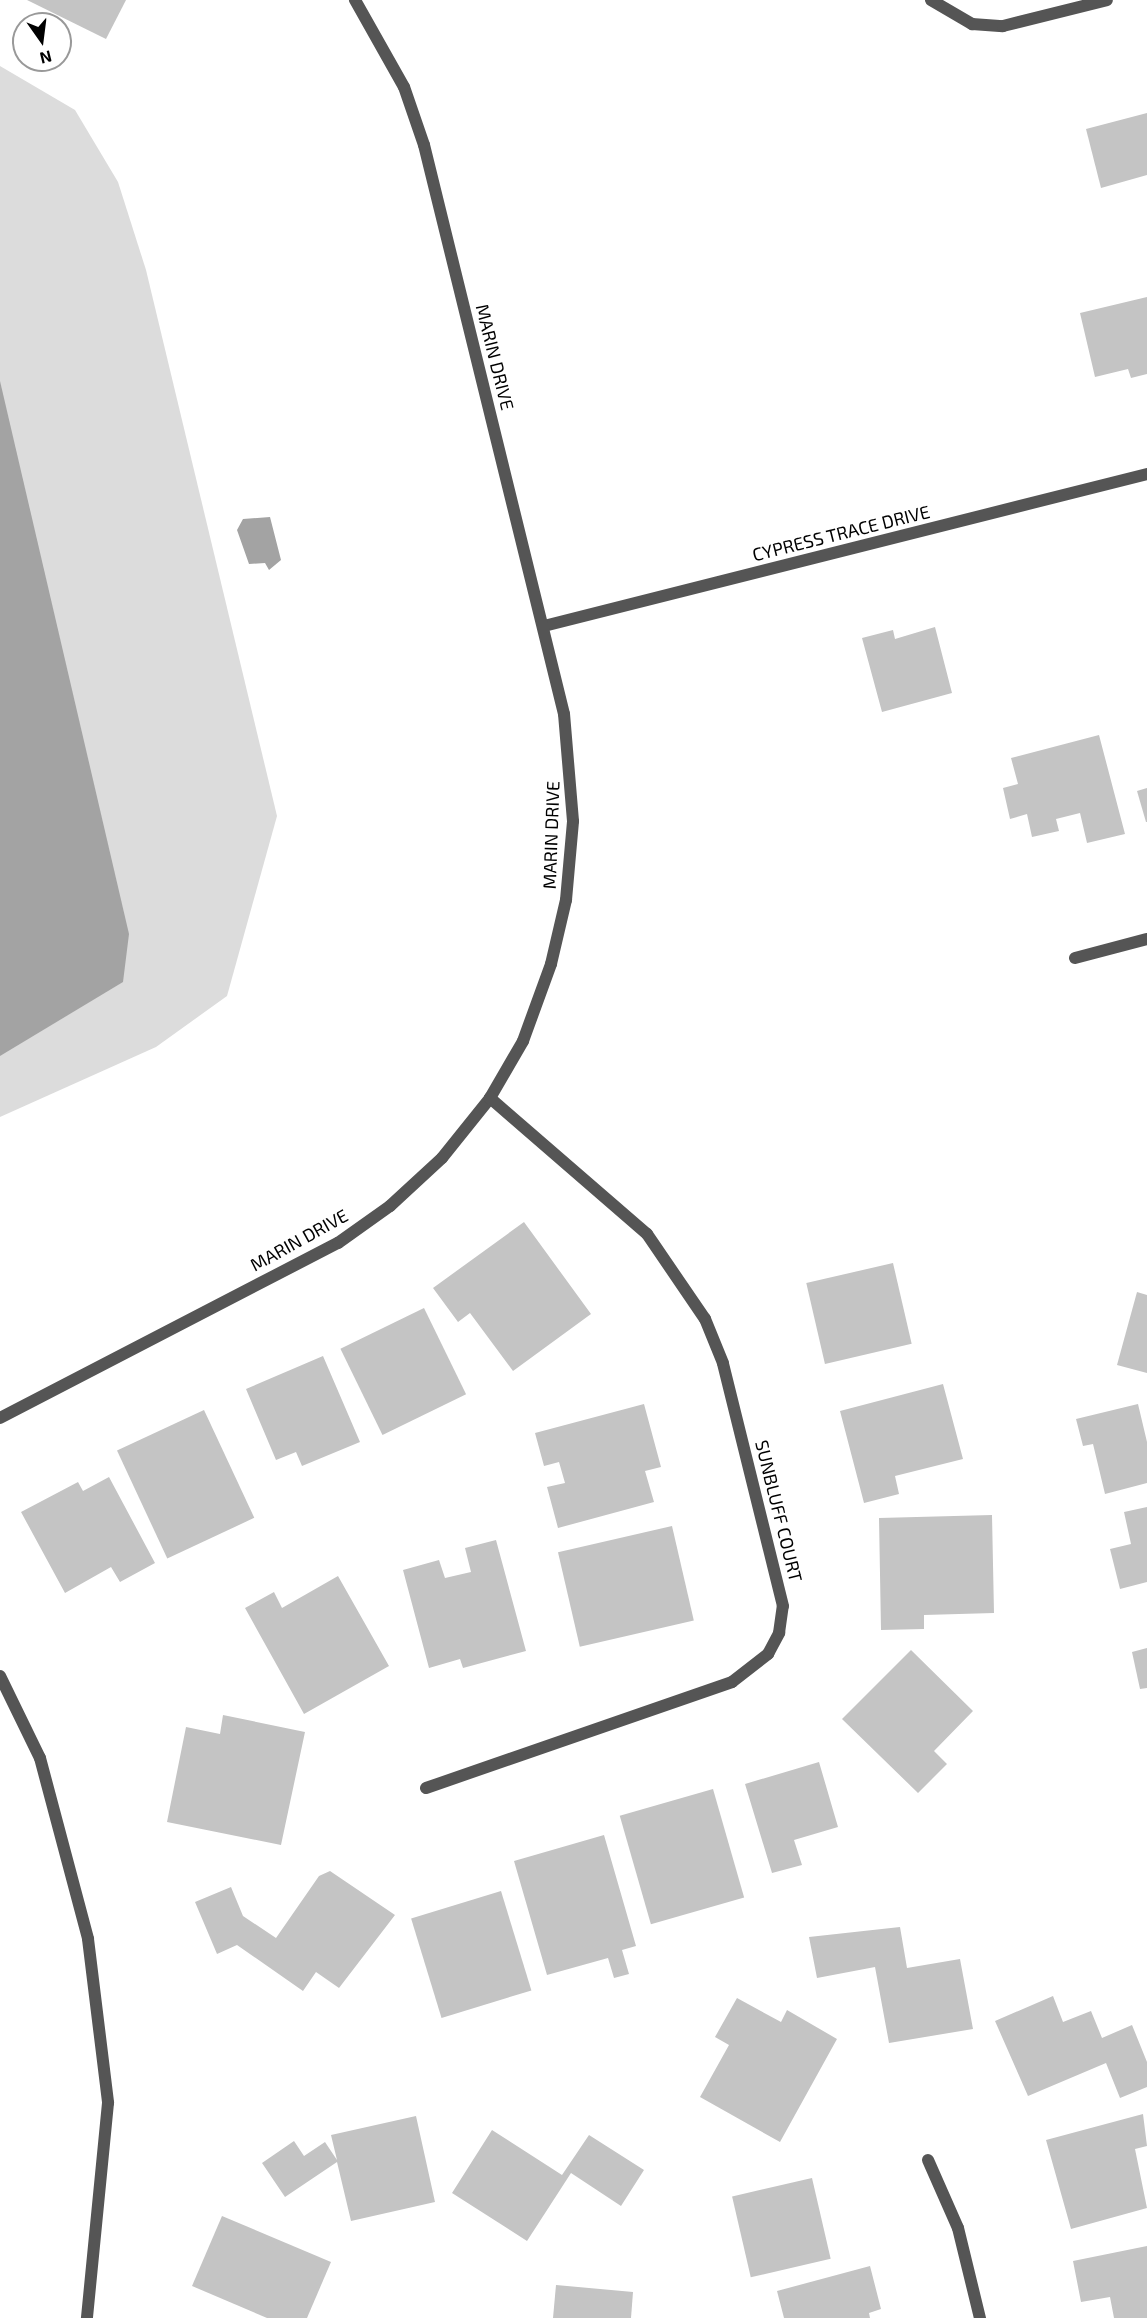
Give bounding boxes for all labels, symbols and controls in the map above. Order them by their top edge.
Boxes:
north arrow [12,12,72,72]
text: N [38,47,54,69]
street label: MARIN DRIVE [471,302,519,412]
street label: CYPRESS TRACE DRIVE [750,500,932,566]
street label: MARIN DRIVE [538,780,564,890]
street label: MARIN DRIVE [246,1204,352,1276]
street label: SUNBLUFF COURT [751,1438,807,1584]

